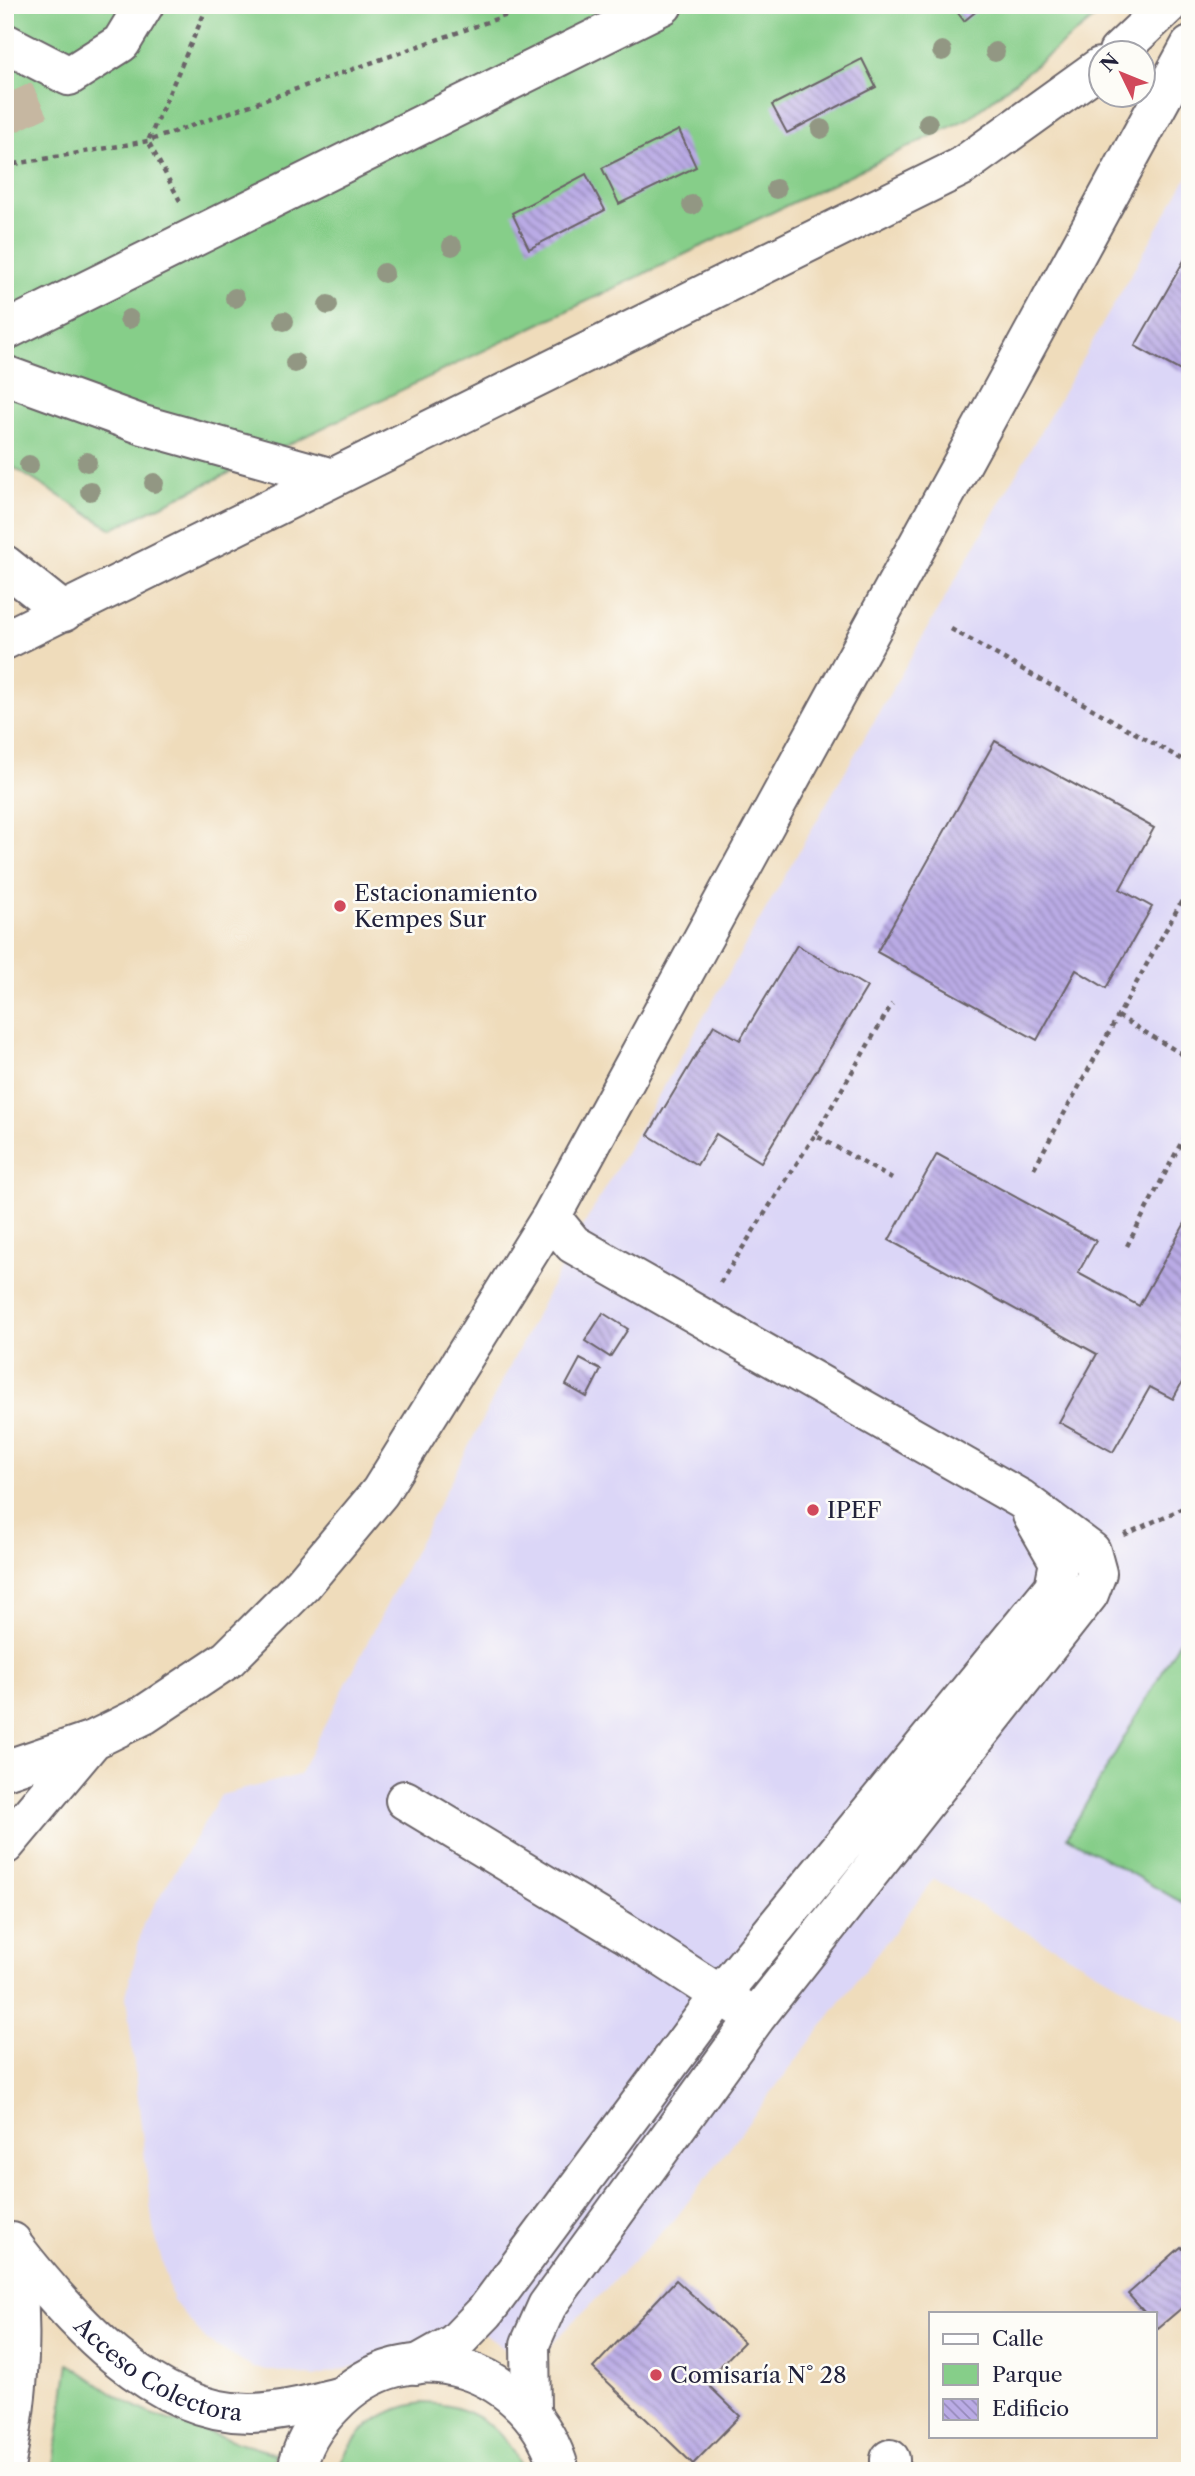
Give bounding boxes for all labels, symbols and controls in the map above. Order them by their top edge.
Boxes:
north arrow [1086,38,1156,108]
text: N [1096,49,1124,77]
place label: Estacionamiento Kempes Sur [354,879,538,933]
marker: Estacionamiento Kempes Sur [332,898,348,914]
place label: IPEF [827,1496,882,1524]
marker: IPEF [805,1502,821,1518]
street label: Acceso Colectora [68,2311,244,2427]
legend [929,2312,1156,2438]
text: Calle [992,2326,1044,2351]
place label: Comisaría N° 28 [670,2361,847,2389]
text: Parque [992,2362,1063,2387]
marker: Comisaría N° 28 [648,2367,664,2383]
text: Edificio [992,2396,1069,2421]

